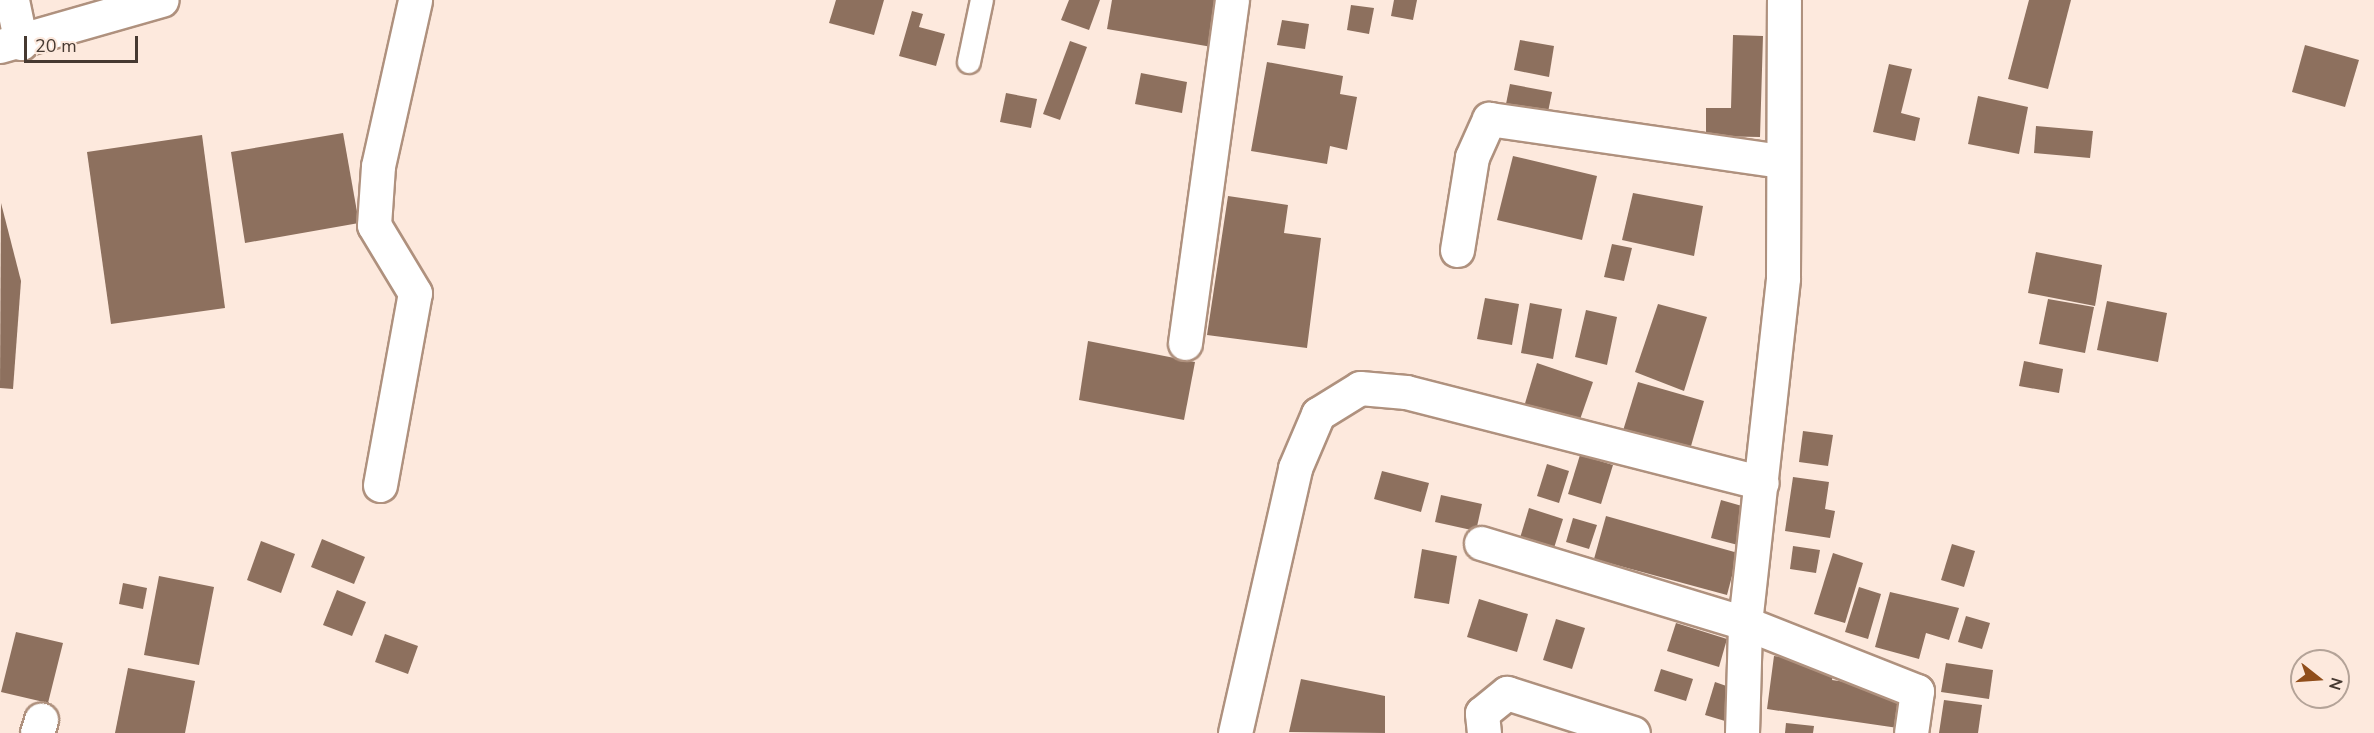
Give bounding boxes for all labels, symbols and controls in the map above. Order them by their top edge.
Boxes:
scale bar [27,24,141,62]
text: 20 m [35,34,77,58]
north arrow [2290,649,2350,709]
text: N [2323,675,2348,693]

